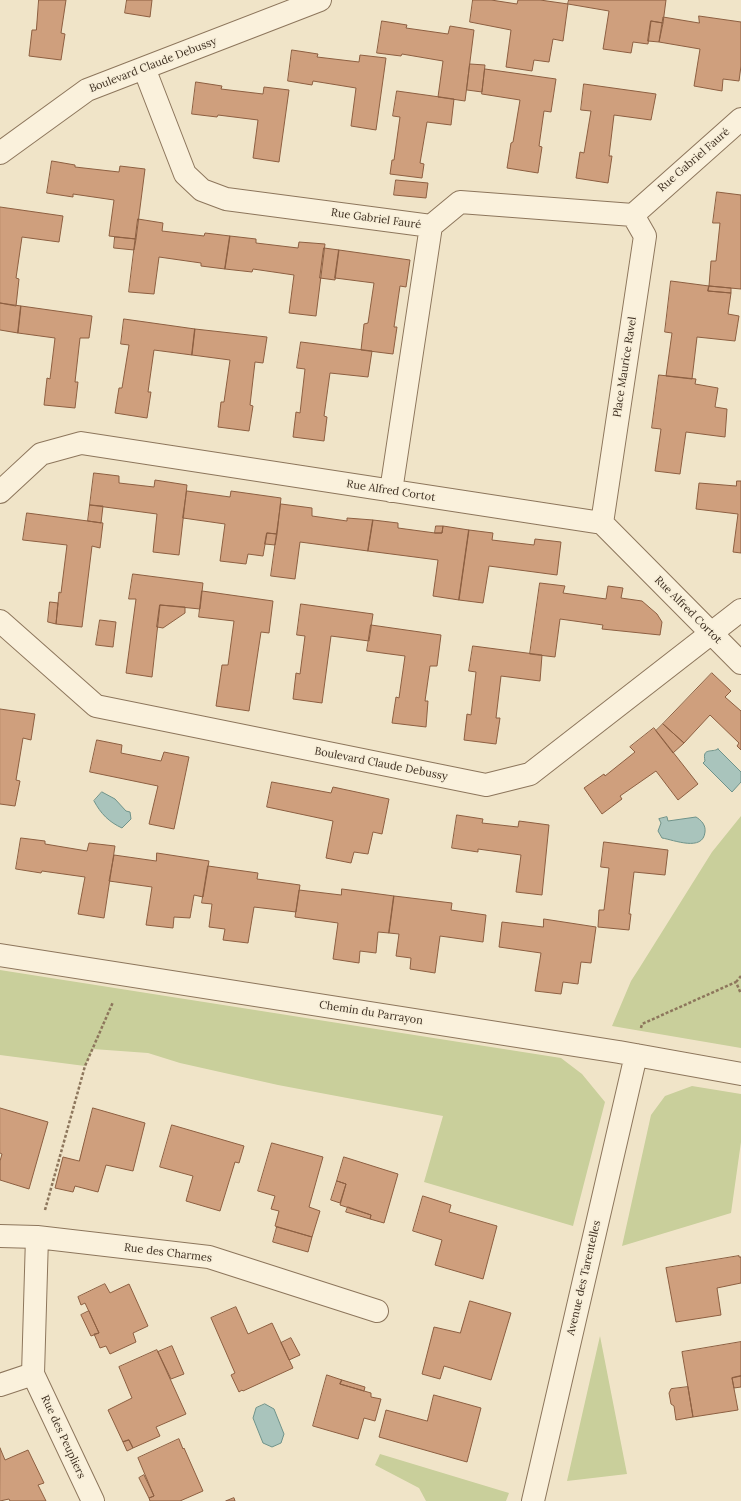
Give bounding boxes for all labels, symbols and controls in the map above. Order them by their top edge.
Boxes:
street label: Boulevard Claude Debussy [87,35,219,95]
street label: Rue Gabriel Fauré [655,125,733,195]
street label: Rue Gabriel Fauré [330,206,422,232]
street label: Place Maurice Ravel [611,316,639,418]
street label: Rue Alfred Cortot [346,477,436,505]
street label: Rue Alfred Cortot [652,574,724,646]
street label: Boulevard Claude Debussy [313,745,449,783]
street label: Chemin du Parrayon [318,998,424,1028]
street label: Avenue des Tarentelles [564,1219,604,1337]
street label: Rue des Charmes [123,1241,213,1265]
street label: Rue des Peupliers [38,1393,88,1481]

